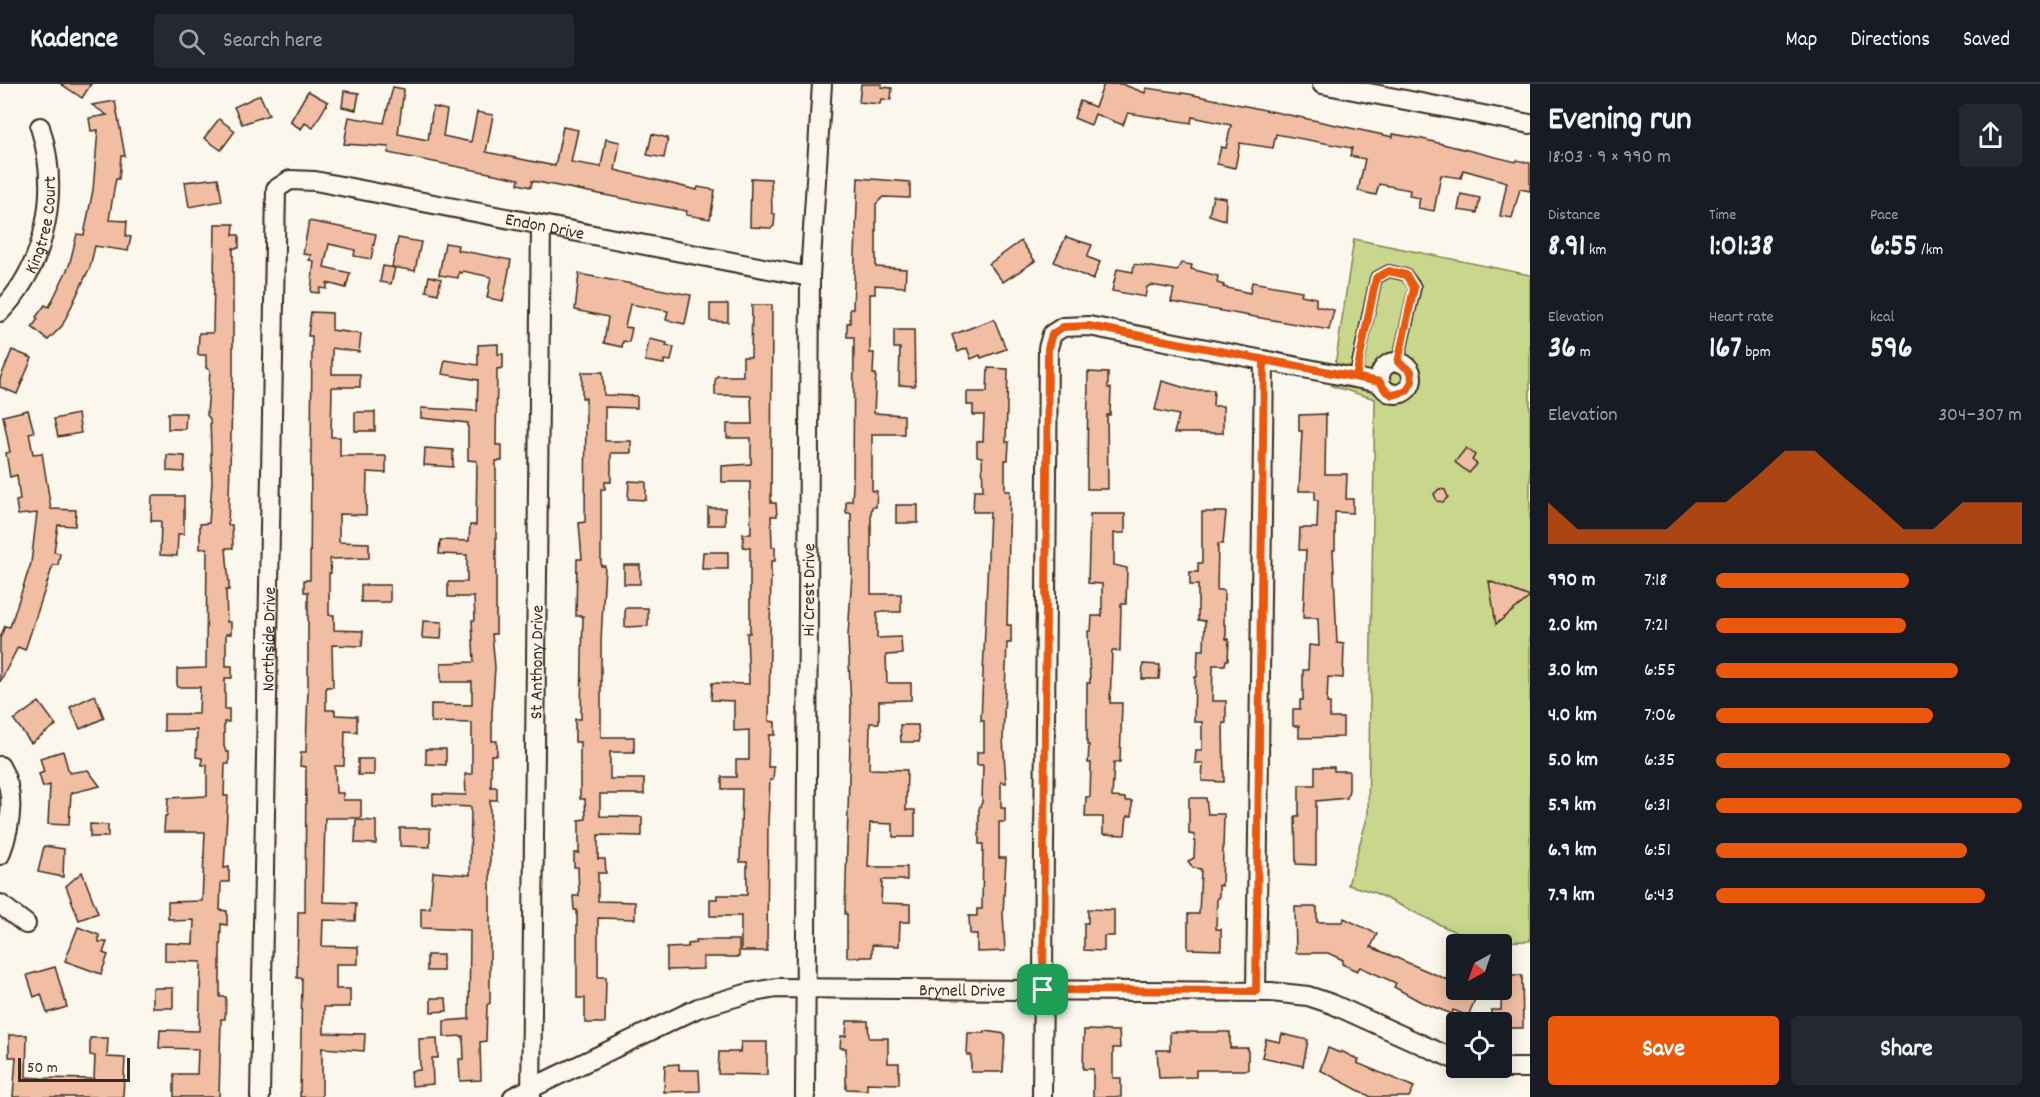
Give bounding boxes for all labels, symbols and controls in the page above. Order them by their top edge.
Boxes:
search box [154,14,574,68]
text: Kadence [30,21,118,61]
icon: search [175,25,208,58]
text: Search here [223,26,322,57]
text: Map [1786,26,1817,56]
text: Directions [1850,26,1930,56]
text: Saved [1963,26,2010,56]
text: Evening run [1548,98,1692,145]
button: share [1959,104,2022,167]
text: 18:03 · 9 × 990 m [1548,144,1671,172]
street label: Kingtree Court [20,175,64,279]
text: Distance [1548,204,1600,227]
text: Time [1709,204,1736,227]
text: Pace [1870,204,1898,227]
street label: Endon Drive [503,208,586,248]
text: 8.91 [1548,227,1585,270]
text: 1:01:38 [1709,227,1774,270]
text: 6:55 [1870,227,1917,270]
text: km [1585,239,1607,262]
text: /km [1917,239,1943,262]
text: Elevation [1548,306,1604,329]
text: Heart rate [1709,306,1774,329]
text: kcal [1870,306,1894,329]
text: 36 [1548,329,1576,372]
text: 167 [1709,329,1742,372]
text: 596 [1870,329,1912,372]
text: m [1576,341,1591,364]
text: bpm [1742,341,1771,364]
text: Elevation [1548,402,1618,430]
text: 304–307 m [1938,402,2022,430]
street label: Hi Crest Drive [798,543,823,637]
text: 990 m [1548,567,1596,595]
text: 7:18 [1644,567,1667,595]
street label: Northside Drive [257,587,284,692]
street label: St Anthony Drive [525,605,552,719]
text: 2.0 km [1548,612,1597,640]
text: 7:21 [1644,612,1668,640]
text: 3.0 km [1548,657,1598,685]
text: 6:55 [1644,657,1676,685]
text: 4.0 km [1548,702,1597,730]
text: 7:06 [1644,702,1676,730]
text: 5.0 km [1548,747,1598,775]
text: 6:35 [1644,747,1675,775]
text: 5.9 km [1548,792,1596,820]
text: 6:31 [1644,792,1670,820]
text: 6.9 km [1548,837,1597,865]
text: 6:51 [1644,837,1671,865]
text: 7.9 km [1548,882,1595,910]
text: 6:43 [1644,882,1674,910]
north arrow [1446,934,1512,1000]
map controls [1446,934,1512,1078]
pin [1017,964,1068,1015]
icon: arrive [1026,973,1059,1006]
street label: Brynell Drive [919,979,1005,1005]
button: locate [1446,1012,1512,1078]
button: Save [1548,1016,1779,1085]
button: Share [1791,1016,2022,1085]
scale bar [18,1055,130,1082]
text: 50 m [27,1057,58,1080]

